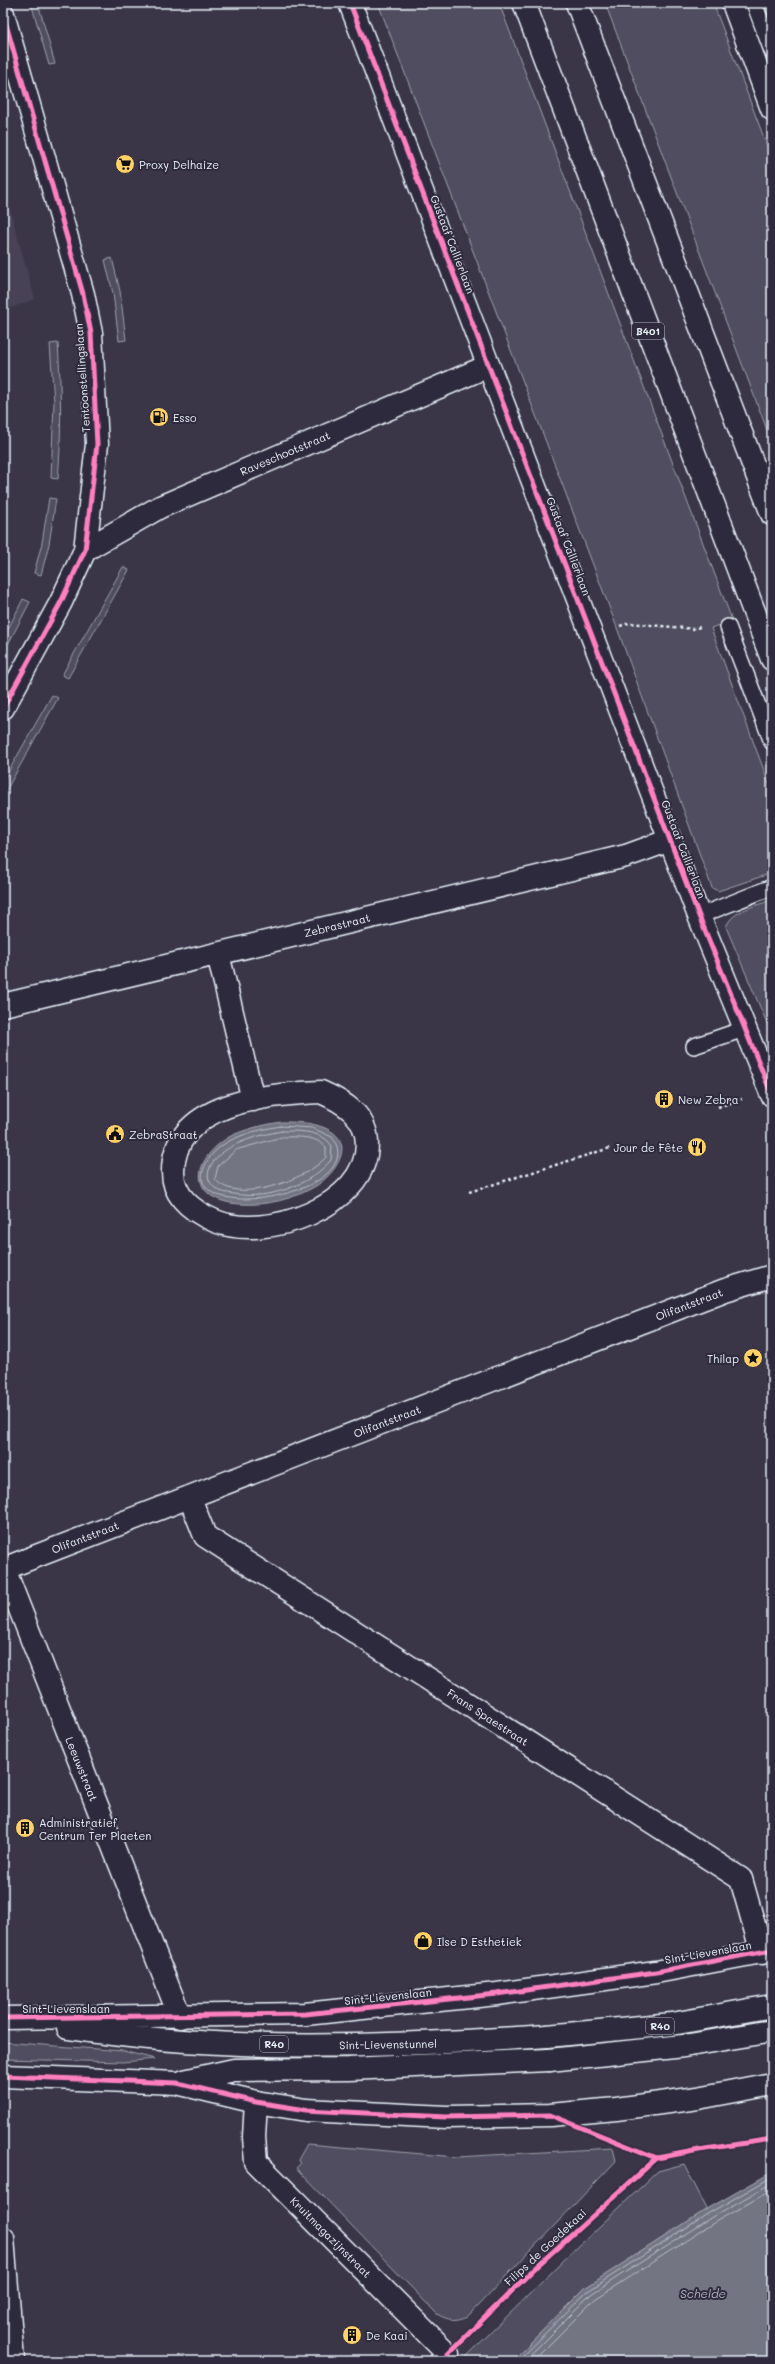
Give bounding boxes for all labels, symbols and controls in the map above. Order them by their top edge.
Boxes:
supermarket icon: Proxy Delhaize [114,153,136,175]
place label: Proxy Delhaize [139,157,219,172]
street label: Gustaaf Callierlaan [427,193,479,295]
street label: Tentoonstellingslaan [71,323,93,433]
road number: B401 [632,323,664,339]
fuel station icon: Esso [148,406,170,428]
place label: Esso [173,410,197,425]
street label: Raveschootstraat [238,427,333,479]
street label: Gustaaf Callierlaan [543,495,595,597]
street label: Gustaaf Callierlaan [658,798,710,900]
street label: Zebrastraat [302,909,372,940]
building icon: New Zebra [653,1088,675,1110]
place label: New Zebra [678,1092,739,1107]
public building icon: ZebraStraat [104,1123,126,1145]
place label: ZebraStraat [129,1127,198,1142]
restaurant icon: Jour de Fête [686,1136,708,1158]
place label: Jour de Fête [613,1140,683,1155]
street label: Olifantstraat [653,1284,725,1324]
place icon: Thilap [742,1347,764,1369]
place label: Thilap [707,1351,739,1366]
street label: Olifantstraat [351,1401,423,1441]
street label: Olifantstraat [49,1517,121,1557]
street label: Frans Spaestraat [444,1685,532,1749]
street label: Leeuwstraat [62,1735,102,1804]
place label: Administratief Centrum Ter Plaeten [39,1815,151,1843]
building icon: Administratief Centrum Ter Plaeten [14,1817,36,1839]
shop icon: Ilse D Esthetiek [412,1930,434,1952]
place label: Ilse D Esthetiek [437,1934,522,1949]
street label: Sint-Lievenslaan [663,1937,753,1967]
street label: Sint-Lievenslaan [344,1984,432,2008]
street label: Sint-Lievenslaan [22,2001,110,2016]
road number: R40 [646,2018,674,2034]
road number: R40 [260,2036,288,2052]
street label: Sint-Lievenstunnel [339,2036,437,2052]
street label: Kruitmagazijnstraat [287,2193,375,2281]
street label: Filips de Goedekaai [501,2205,589,2289]
water label: Schelde [680,2285,726,2301]
building icon: De Kaai [341,2324,363,2346]
place label: De Kaai [366,2328,408,2343]

